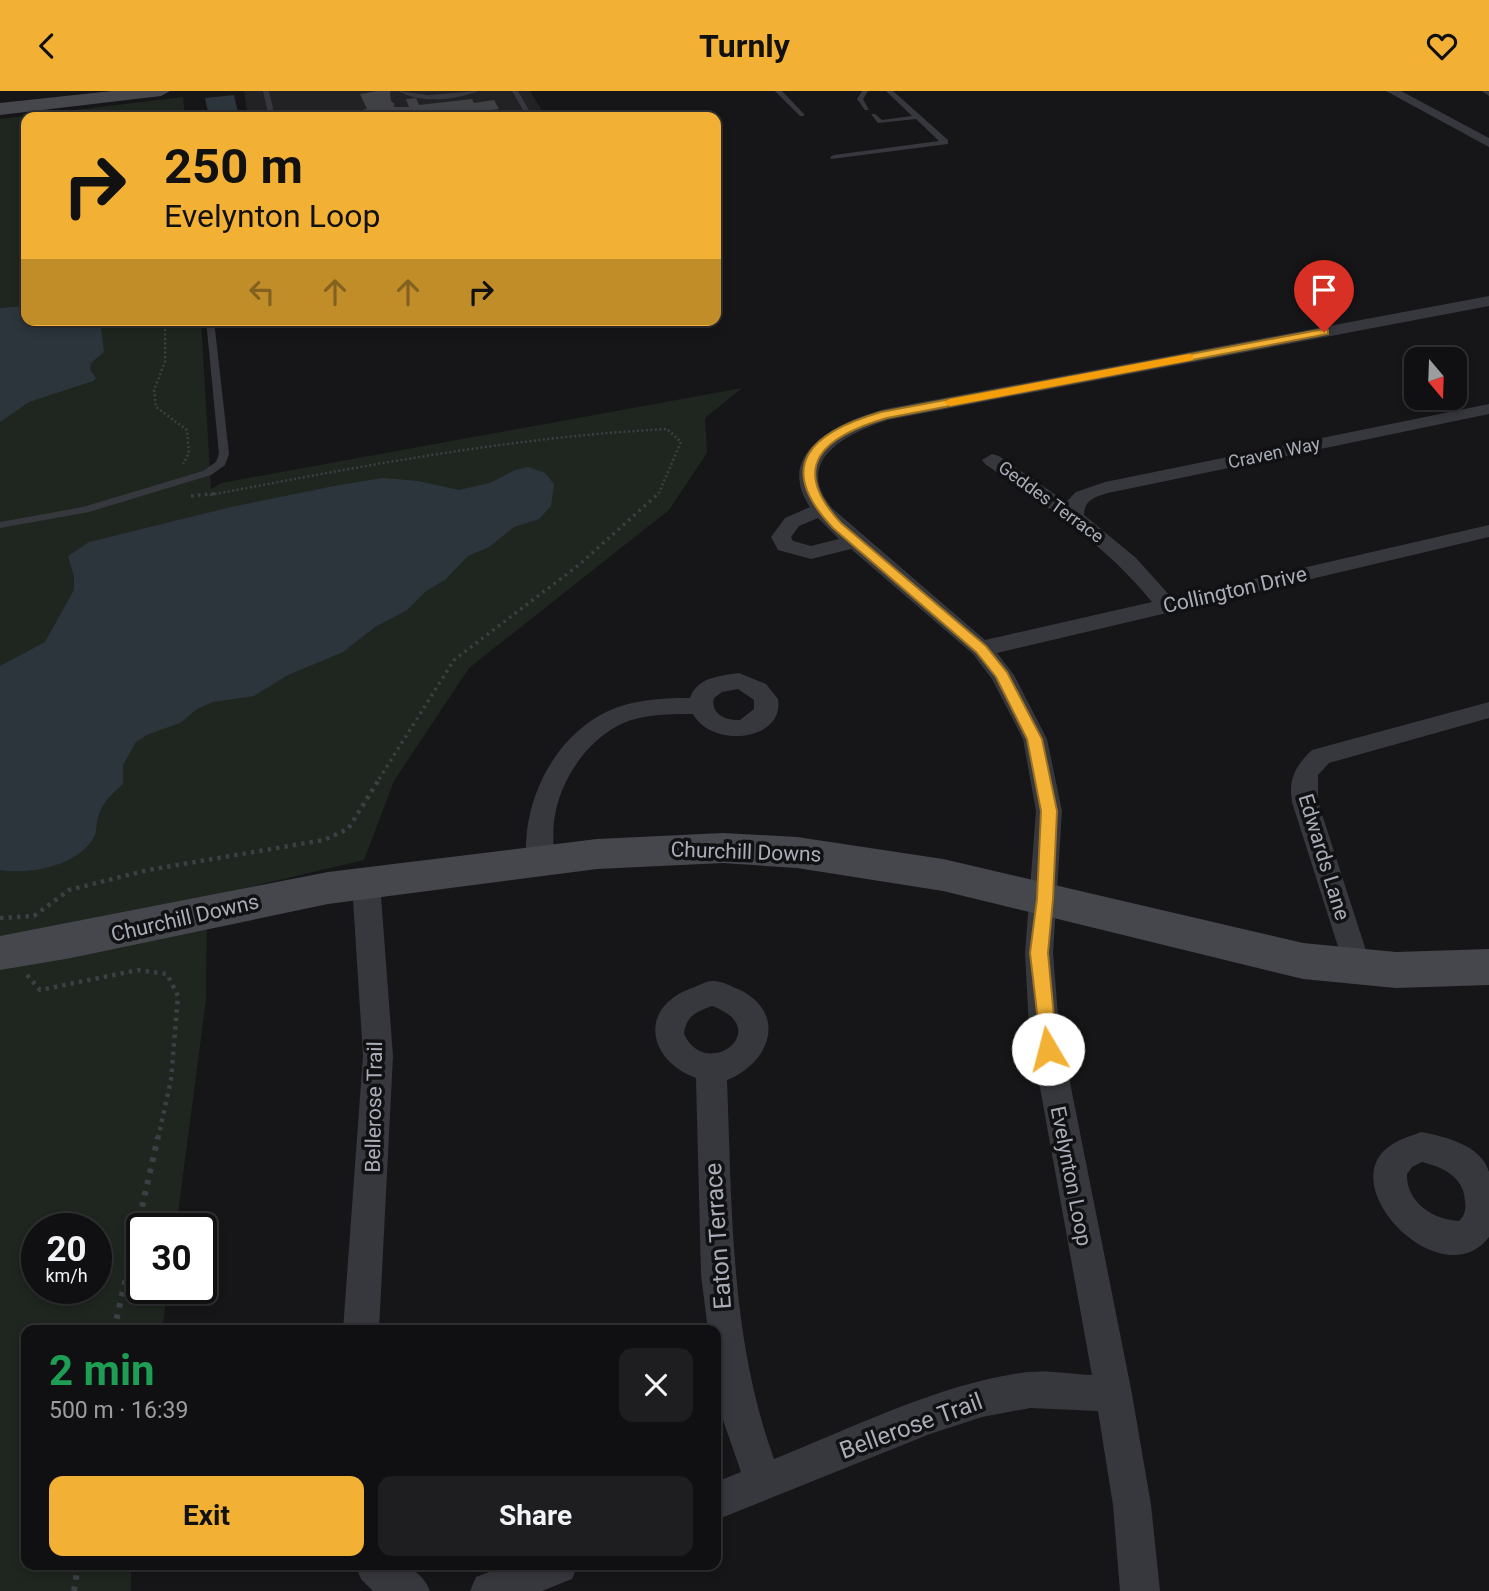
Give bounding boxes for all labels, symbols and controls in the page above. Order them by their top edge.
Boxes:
icon: back [28,27,66,65]
text: Turnly [699,27,790,65]
icon: heart [1423,27,1461,65]
text: 250 m [164,138,303,195]
icon: right [49,140,140,231]
text: Evelynton Loop [164,197,380,235]
pin [1294,260,1354,332]
icon: arrive [1305,271,1343,309]
icon: left [243,273,281,311]
icon: ahead [316,273,354,311]
icon: ahead [389,273,427,311]
icon: right [462,273,500,311]
north arrow [1404,347,1466,409]
map controls [1404,347,1467,410]
street label: Craven Way [1226,432,1322,473]
street label: Geddes Terrace [995,456,1108,547]
street label: Collington Drive [1161,562,1309,618]
street label: Edwards Lane [1293,791,1355,923]
street label: Churchill Downs [670,837,822,867]
street label: Churchill Downs [109,889,261,947]
position arrow [1011,1012,1085,1086]
street label: Bellerose Trail [361,1041,387,1173]
street label: Evelynton Loop [1046,1104,1096,1248]
street label: Eaton Terrace [699,1162,737,1310]
speed limit sign: 30 [126,1213,217,1304]
text: 20 [46,1229,87,1270]
text: km/h [45,1265,88,1286]
text: 2 min [49,1346,155,1395]
button: close [619,1348,693,1422]
street label: Bellerose Trail [836,1387,986,1465]
text: 500 m · 16:39 [49,1397,188,1424]
button: Exit [49,1476,364,1556]
button: Share [378,1476,693,1556]

